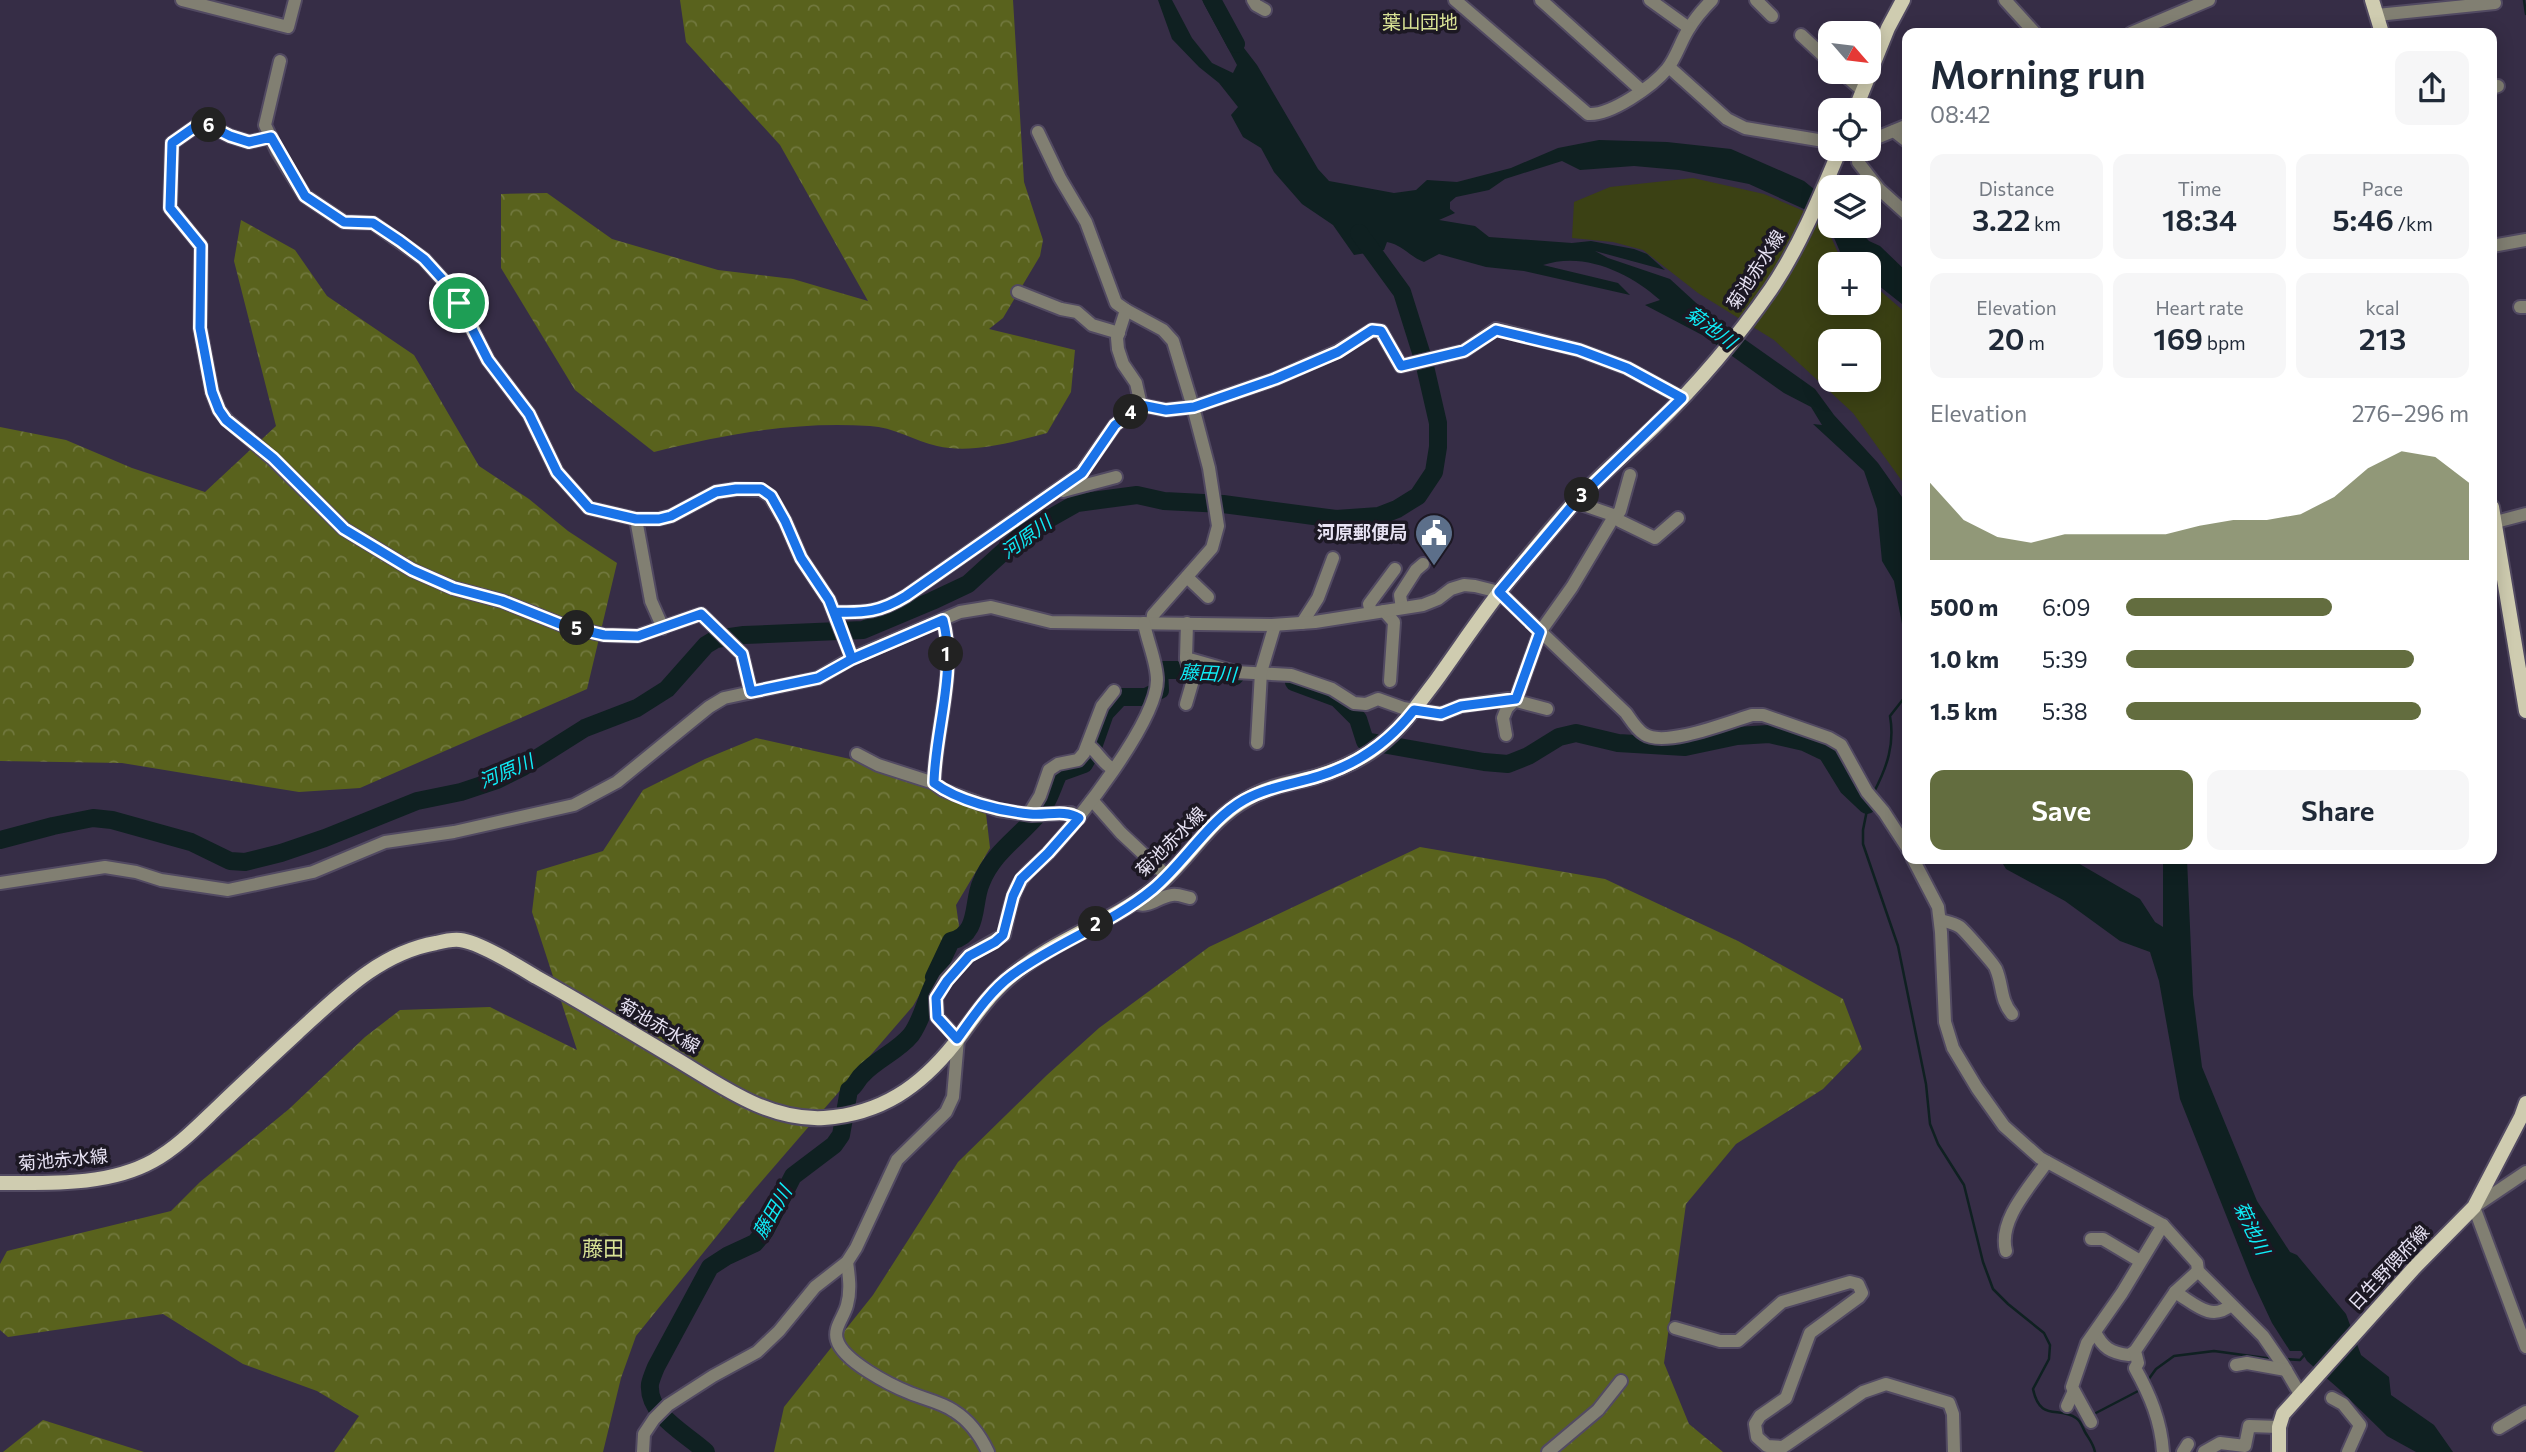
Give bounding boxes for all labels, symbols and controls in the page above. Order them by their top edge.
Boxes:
district label: 葉山団地 [1382,10,1458,33]
north arrow [1818,21,1881,84]
map controls [1818,21,1881,392]
text: Morning run [1930,50,2146,97]
button: share [2395,51,2469,125]
button: locate [1818,98,1881,161]
text: 08:42 [1930,100,1991,128]
pin: 6 [192,108,227,142]
text: 6 [203,113,214,136]
button: layers [1818,175,1881,238]
text: Distance [1979,177,2054,200]
text: Time [2178,177,2221,200]
text: Pace [2362,177,2403,200]
text: 3.22 [1972,200,2030,237]
text: 18:34 [2162,200,2237,237]
text: 5:46 [2332,200,2394,237]
text: km [2030,212,2061,235]
text: /km [2394,212,2433,235]
street label: 菊池赤水線 [1721,226,1789,313]
button: + [1818,252,1881,315]
pin [429,273,489,333]
icon: arrive [440,284,478,322]
text: Elevation [1976,296,2057,319]
text: Heart rate [2155,296,2244,319]
text: kcal [2365,296,2400,319]
water label: 菊池川 [1681,301,1743,354]
text: 20 [1988,319,2025,356]
text: 169 [2153,319,2203,356]
text: 213 [2359,319,2406,356]
button: − [1818,329,1881,392]
text: m [2025,331,2045,354]
text: bpm [2203,331,2246,354]
pin: 4 [1114,394,1148,430]
text: Elevation [1930,399,2027,427]
text: 276–296 m [2352,399,2469,427]
text: 4 [1125,400,1136,423]
pin: 3 [1564,477,1600,512]
text: 3 [1576,483,1587,506]
water label: 河原川 [996,509,1057,563]
public building icon: 河原郵便局 [1413,512,1455,567]
place label: 河原郵便局 [1317,521,1407,543]
text: 500 m [1930,593,1998,621]
text: 6:09 [2042,593,2090,621]
pin: 5 [560,610,594,646]
text: 5 [571,616,582,639]
pin: 1 [928,636,964,672]
text: 1 [941,642,950,665]
text: 1.0 km [1930,645,1999,673]
text: 5:39 [2042,645,2088,673]
water label: 藤田川 [1179,660,1239,686]
text: 1.5 km [1930,697,1998,725]
text: 5:38 [2042,697,2088,725]
water label: 河原川 [475,748,538,792]
button: Save [1930,770,2193,850]
button: Share [2207,770,2469,850]
street label: 菊池赤水線 [1131,802,1210,881]
pin: 2 [1078,906,1114,942]
text: 2 [1090,912,1101,935]
street label: 菊池赤水線 [615,993,704,1057]
street label: 菊池赤水線 [17,1144,109,1174]
water label: 藤田川 [747,1180,797,1242]
water label: 菊池川 [2230,1197,2276,1260]
street label: 日生野隈府線 [2343,1220,2433,1314]
district label: 藤田 [582,1235,624,1260]

